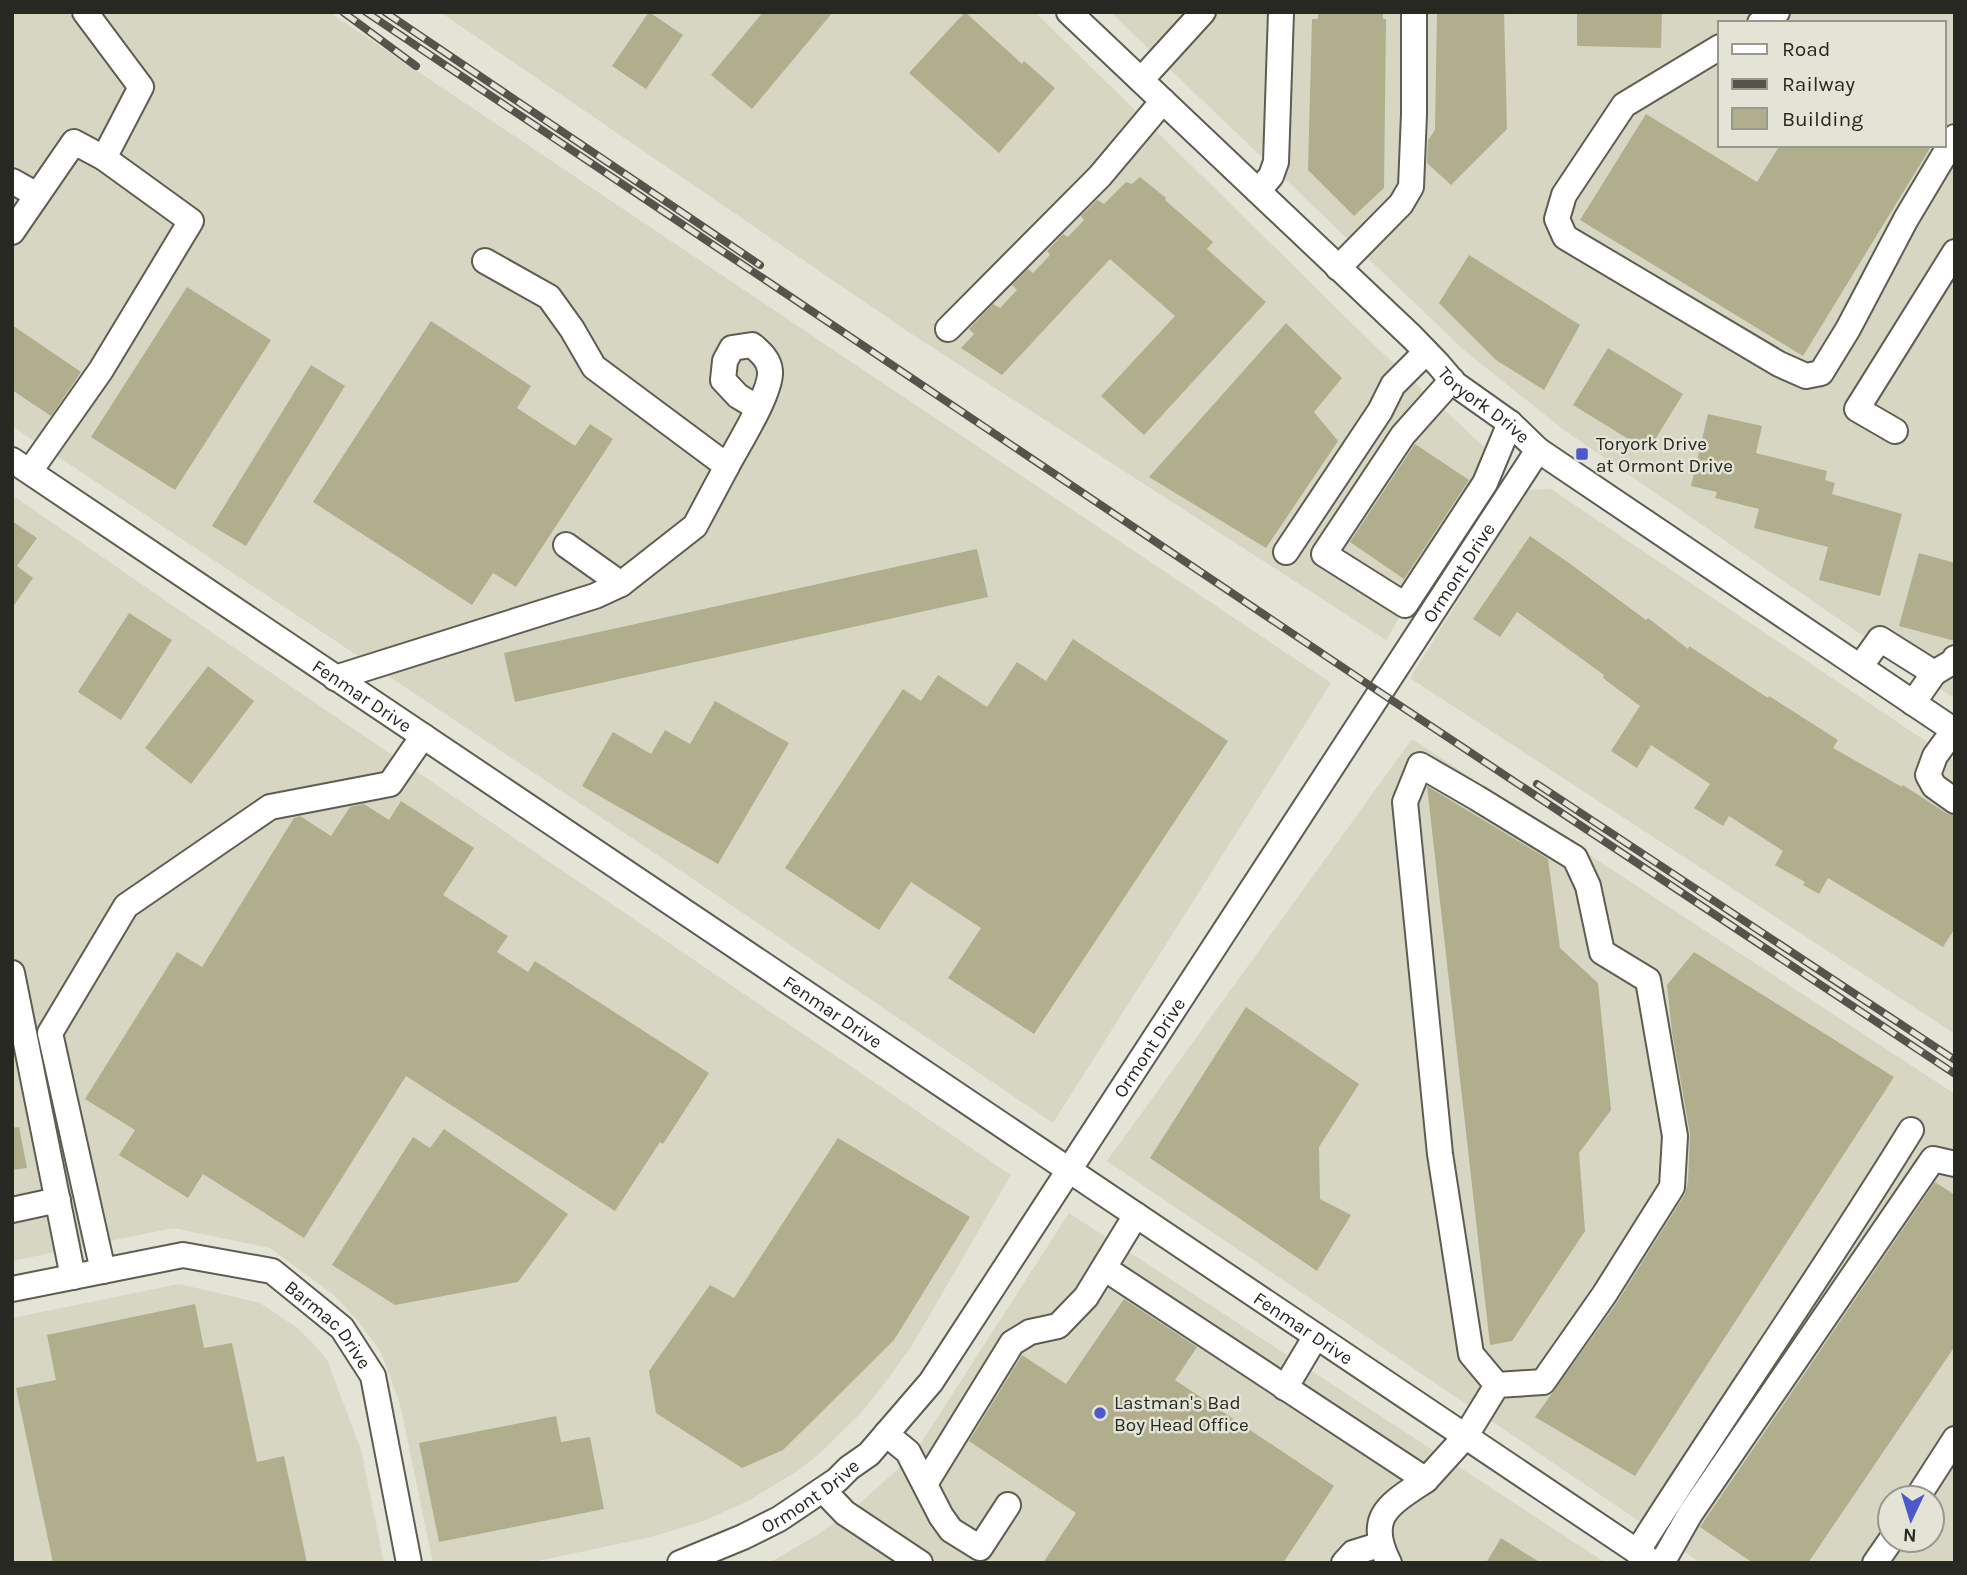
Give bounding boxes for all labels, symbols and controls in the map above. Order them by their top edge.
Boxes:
legend [1718,21,1946,147]
text: Road [1782,37,1830,61]
text: Railway [1782,72,1855,96]
text: Building [1782,107,1863,131]
street label: Toryork Drive [1433,362,1534,448]
place label: Toryork Drive at Ormont Drive [1596,433,1733,477]
marker: Toryork Drive at Ormont Drive [1574,446,1590,462]
street label: Ormont Drive [1419,519,1500,627]
street label: Fenmar Drive [308,655,415,737]
street label: Fenmar Drive [779,971,886,1053]
street label: Ormont Drive [1109,994,1190,1102]
street label: Barmac Drive [280,1276,375,1373]
street label: Fenmar Drive [1249,1287,1357,1370]
place label: Lastman's Bad Boy Head Office [1114,1392,1249,1436]
marker: Lastman's Bad Boy Head Office [1092,1405,1108,1421]
street label: Ormont Drive [758,1455,863,1538]
north arrow [1876,1484,1946,1554]
text: N [1902,1524,1917,1546]

